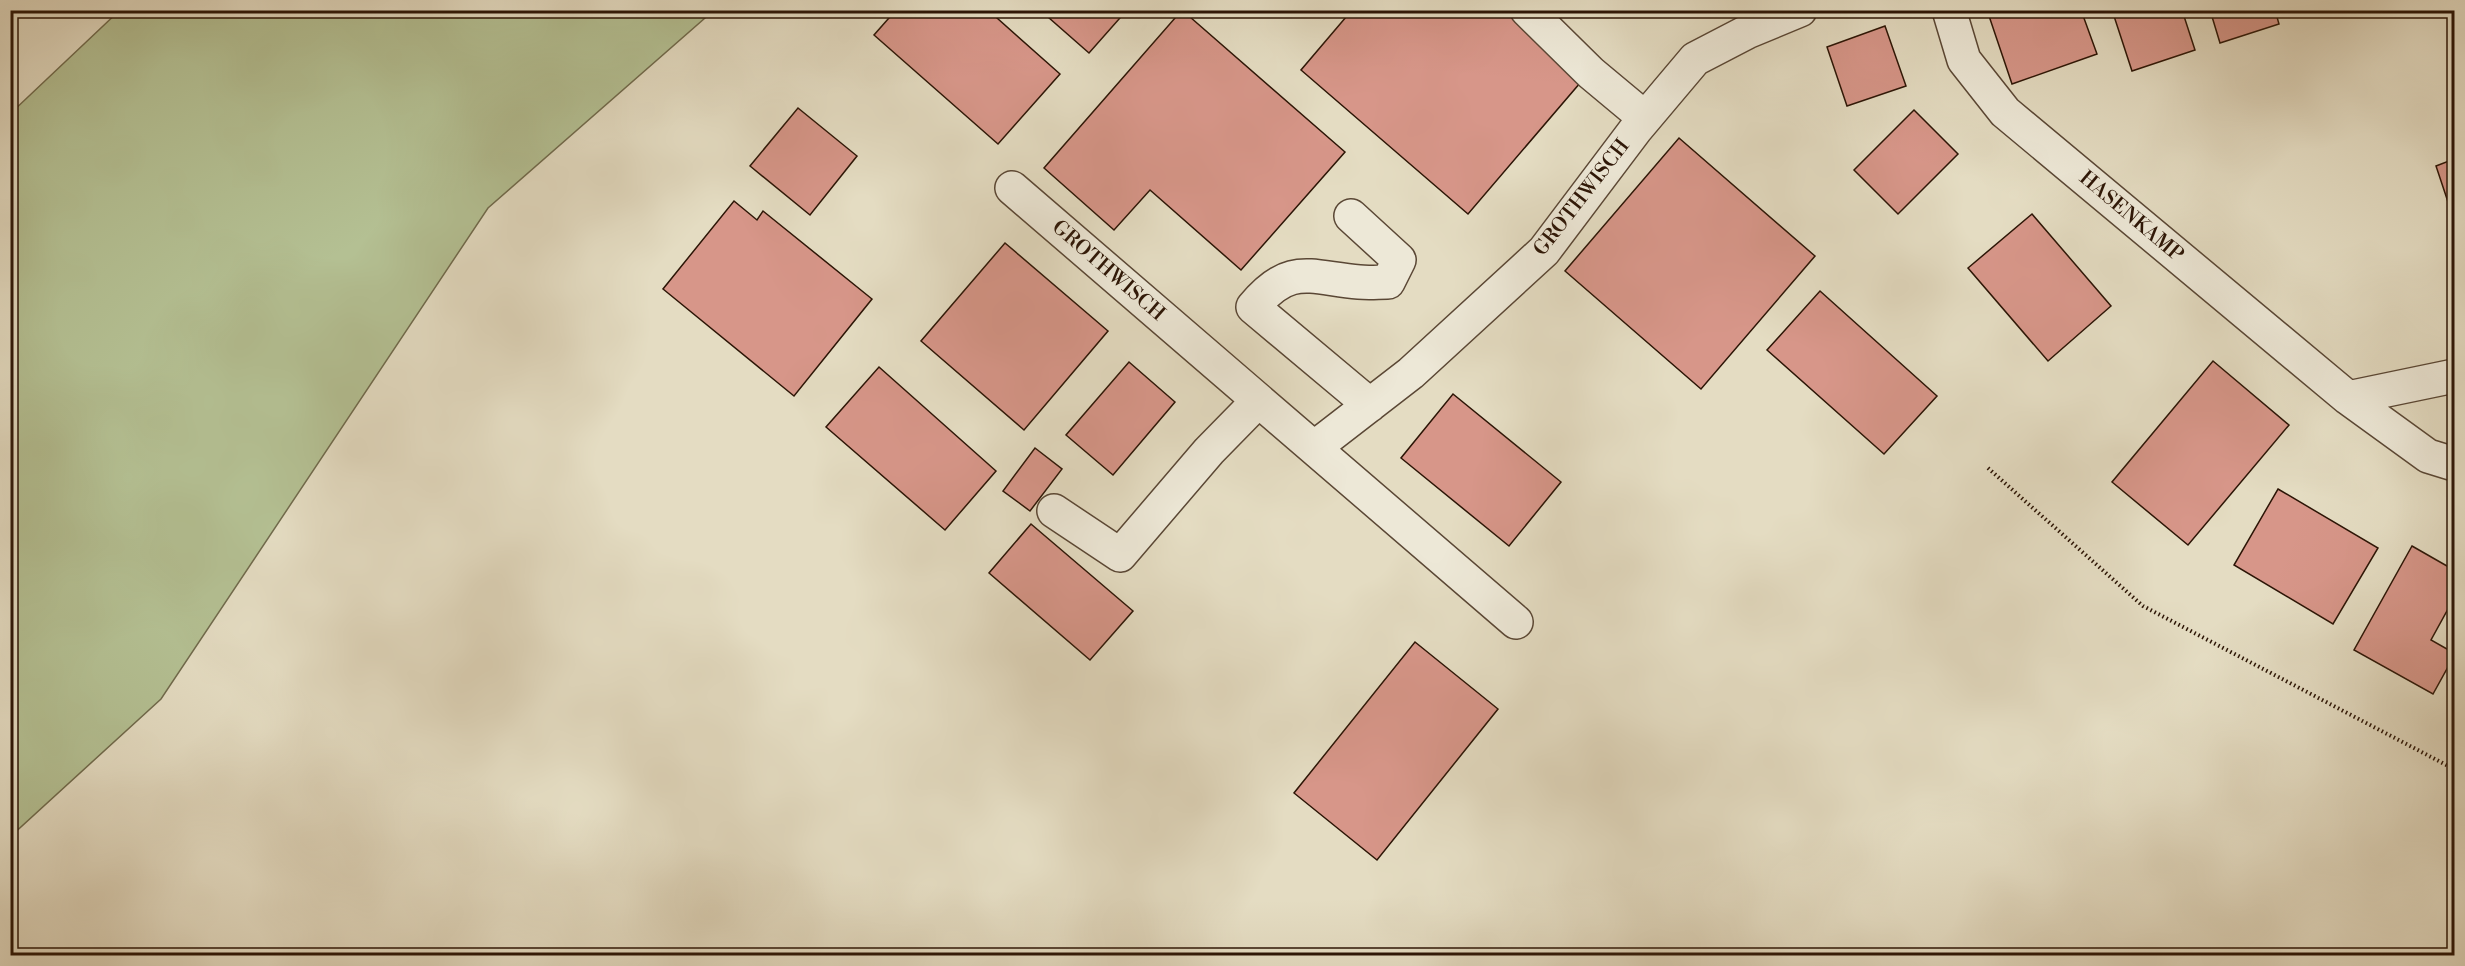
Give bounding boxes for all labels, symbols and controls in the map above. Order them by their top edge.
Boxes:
street label: GROTHWISCH [1529,135,1635,261]
street label: HASENKAMP [2074,166,2189,268]
street label: GROTHWISCH [1046,215,1170,327]

